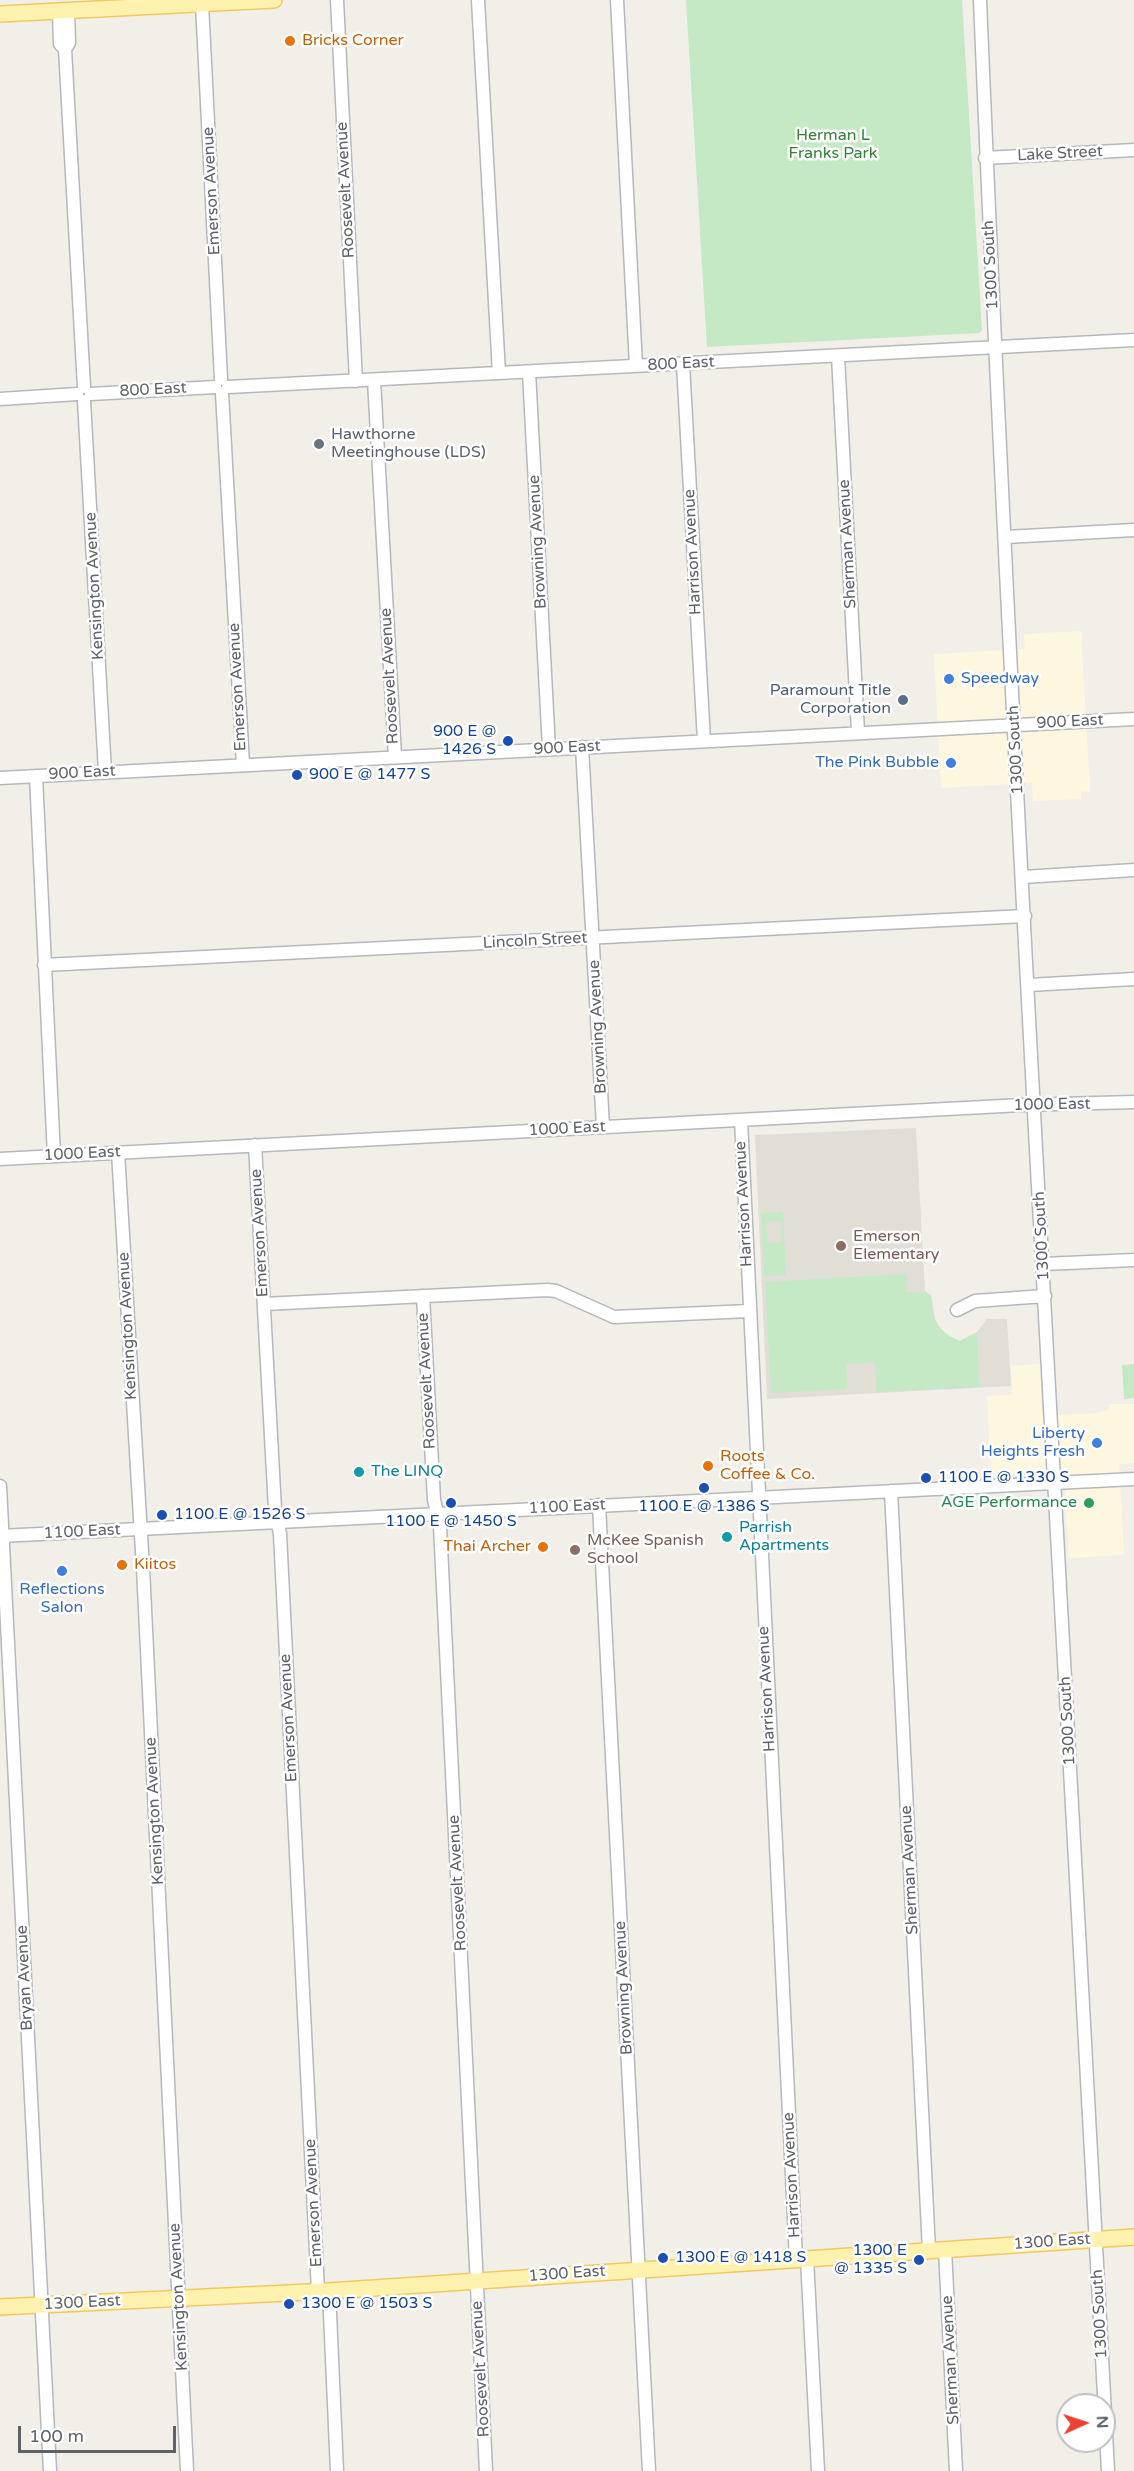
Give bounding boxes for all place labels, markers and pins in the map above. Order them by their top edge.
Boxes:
place label: Bricks Corner [302,31,404,51]
marker: Bricks Corner [283,34,297,48]
place label: Hawthorne Meetinghouse (LDS) [331,425,486,463]
marker: Hawthorne Meetinghouse (LDS) [312,437,326,451]
place label: Speedway [961,669,1039,689]
marker: Speedway [942,672,956,686]
place label: Paramount Title Corporation [770,681,891,719]
marker: Paramount Title Corporation [896,693,910,707]
place label: 900 E @ 1426 S [433,722,496,760]
marker: 900 E @ 1426 S [501,734,515,748]
place label: The Pink Bubble [815,753,939,773]
marker: The Pink Bubble [944,756,958,770]
place label: 900 E @ 1477 S [309,765,430,785]
marker: 900 E @ 1477 S [290,768,304,782]
place label: Emerson Elementary [853,1227,939,1265]
marker: Emerson Elementary [834,1239,848,1253]
place label: Liberty Heights Fresh [981,1424,1085,1462]
marker: Liberty Heights Fresh [1090,1436,1104,1450]
place label: Roots Coffee & Co. [720,1447,815,1485]
marker: Roots Coffee & Co. [701,1459,715,1473]
place label: The LINQ [371,1462,443,1482]
marker: The LINQ [352,1465,366,1479]
place label: 1100 E @ 1330 S [938,1468,1069,1488]
marker: 1100 E @ 1330 S [919,1471,933,1485]
marker: 1100 E @ 1386 S [697,1481,711,1495]
place label: AGE Performance [941,1493,1077,1513]
marker: 1100 E @ 1450 S [444,1496,458,1510]
marker: AGE Performance [1082,1496,1096,1510]
place label: 1100 E @ 1386 S [638,1497,770,1517]
place label: 1100 E @ 1526 S [174,1505,305,1525]
marker: 1100 E @ 1526 S [155,1508,169,1522]
place label: 1100 E @ 1450 S [385,1512,517,1532]
place label: Parrish Apartments [739,1518,829,1556]
marker: Parrish Apartments [720,1530,734,1544]
place label: McKee Spanish School [587,1531,704,1569]
place label: Thai Archer [443,1537,531,1557]
marker: Thai Archer [536,1540,550,1554]
marker: McKee Spanish School [568,1543,582,1557]
place label: Kiitos [134,1555,176,1575]
marker: Kiitos [115,1558,129,1572]
marker: Reflections Salon [55,1564,69,1578]
place label: Reflections Salon [19,1580,105,1618]
place label: 1300 E @ 1335 S [834,2241,907,2279]
place label: 1300 E @ 1418 S [675,2248,806,2268]
marker: 1300 E @ 1418 S [656,2251,670,2265]
marker: 1300 E @ 1335 S [912,2253,926,2267]
place label: 1300 E @ 1503 S [301,2294,432,2314]
marker: 1300 E @ 1503 S [282,2297,296,2311]

